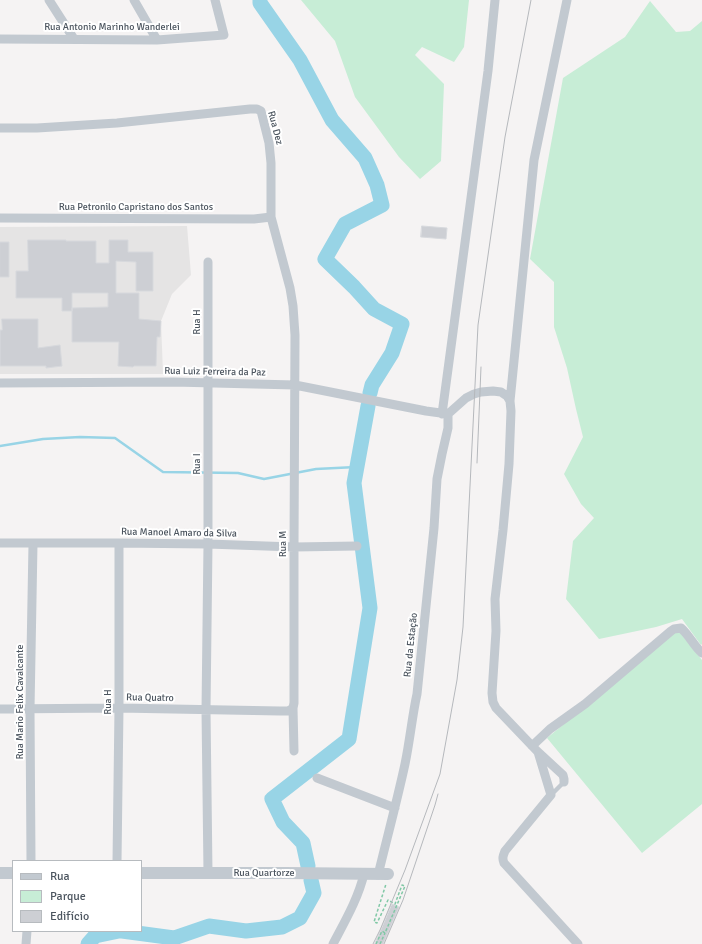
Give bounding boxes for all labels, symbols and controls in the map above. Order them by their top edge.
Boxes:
street label: Rua Antonio Marinho Wanderlei [44,21,180,33]
street label: Rua Dez [265,110,285,146]
street label: Rua Petronilo Capristano dos Santos [59,201,213,213]
street label: Rua H [191,309,203,335]
street label: Rua Luiz Ferreira da Paz [164,365,266,379]
street label: Rua I [191,453,203,475]
street label: Rua Manoel Amaro da Silva [121,526,237,540]
street label: Rua M [277,531,289,557]
street label: Rua da Estação [402,612,420,678]
street label: Rua Mario Felix Cavalcante [14,645,26,759]
street label: Rua H [102,689,114,715]
street label: Rua Quatro [126,692,174,704]
legend [12,860,142,932]
street label: Rua Quartorze [233,867,295,879]
text: Rua [50,869,70,884]
text: Parque [50,889,86,904]
text: Edifício [50,909,89,924]

